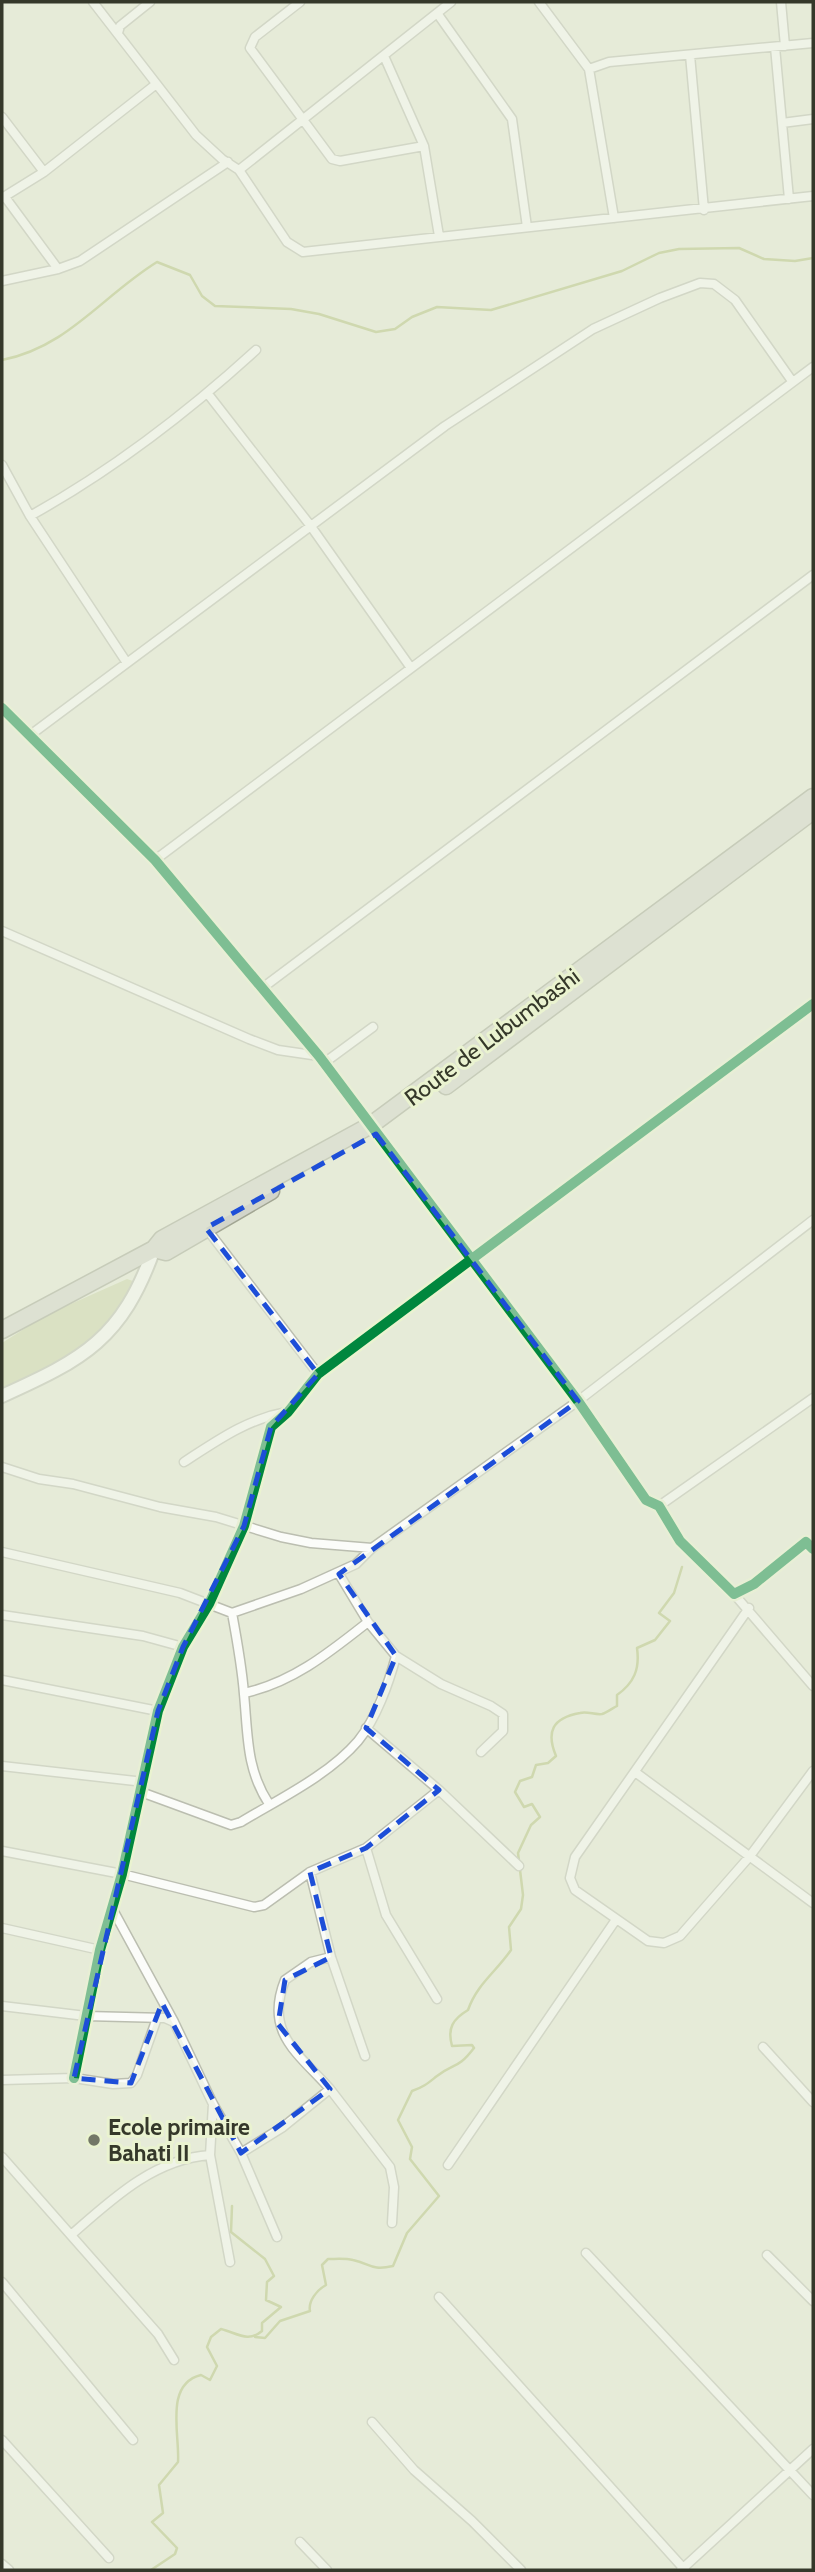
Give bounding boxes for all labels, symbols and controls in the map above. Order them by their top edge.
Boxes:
street label: Route de Lubumbashi [399,962,585,1112]
place label: Ecole primaire Bahati II [108,2113,250,2167]
marker: Ecole primaire Bahati II [86,2132,102,2148]

